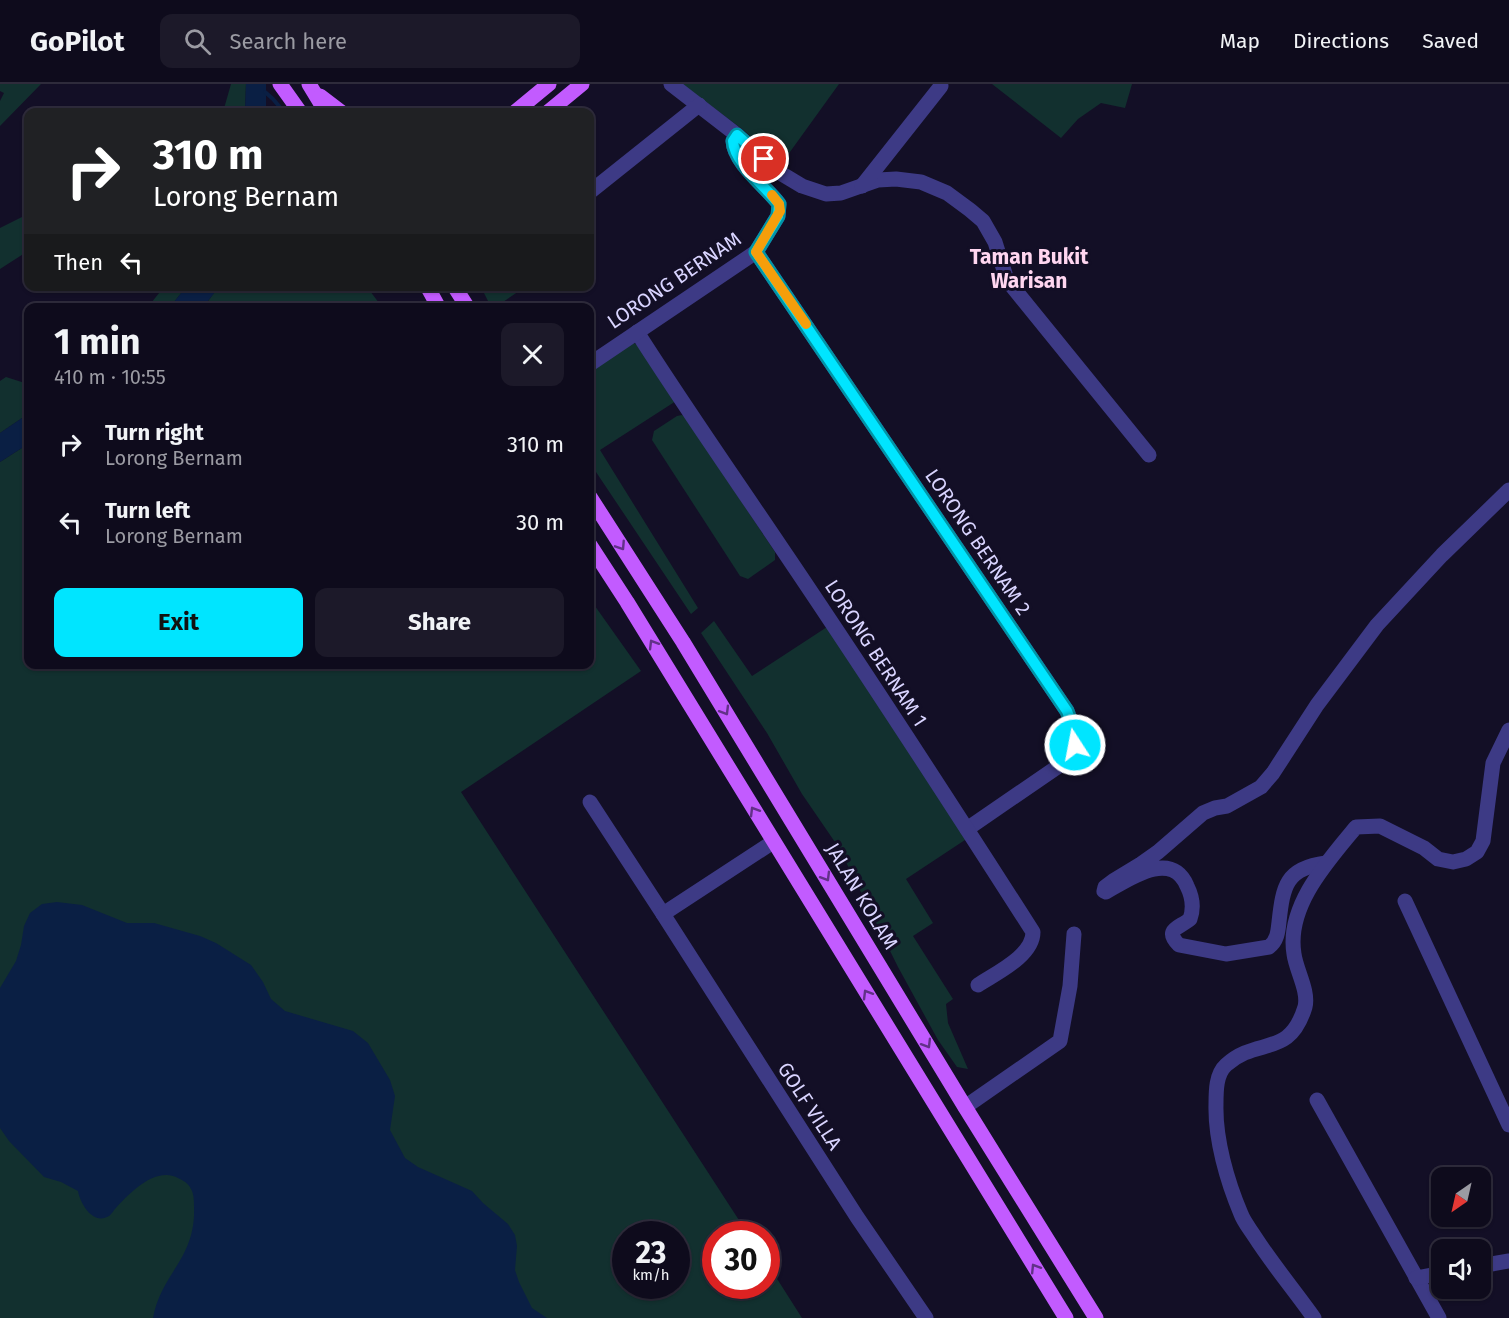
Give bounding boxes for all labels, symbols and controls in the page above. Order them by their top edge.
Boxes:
search box [160,14,580,68]
text: GoPilot [30,25,124,58]
icon: search [181,25,214,58]
text: Search here [229,28,347,55]
text: Map [1220,28,1260,54]
text: Directions [1293,28,1389,54]
text: Saved [1422,28,1479,54]
text: 310 m [153,130,263,180]
icon: right [54,132,132,210]
pin [738,133,789,184]
icon: arrive [747,142,780,175]
text: Lorong Bernam [153,181,339,213]
street label: LORONG BERNAM [603,226,745,334]
district label: Taman Bukit Warisan [970,244,1089,294]
icon: left [115,246,148,279]
text: Then [54,249,103,276]
text: 1 min [54,320,141,364]
button: close [501,323,564,386]
text: 410 m · 10:55 [54,365,166,389]
text: Turn right [105,419,204,446]
icon: right [54,428,87,461]
text: 310 m [507,431,564,458]
text: Lorong Bernam [105,446,243,470]
street label: LORONG BERNAM 2 [920,464,1036,620]
text: Turn left [105,497,190,524]
icon: left [54,506,87,539]
text: 30 m [516,509,564,536]
text: Lorong Bernam [105,524,243,548]
one-way arrow [614,539,625,550]
street label: LORONG BERNAM 1 [820,575,932,731]
button: Exit [54,588,303,657]
button: Share [315,588,564,657]
one-way arrow [648,640,660,650]
one-way arrow [717,705,729,715]
position arrow [1043,713,1107,777]
one-way arrow [749,807,761,817]
street label: JALAN KOLAM [821,838,903,954]
one-way arrow [819,871,831,881]
one-way arrow [863,990,875,1000]
one-way arrow [920,1038,932,1048]
street label: GOLF VILLA [773,1058,848,1155]
north arrow [1431,1167,1491,1227]
map controls [1431,1167,1491,1299]
speed limit sign: 30 [702,1221,780,1299]
text: 23 [636,1235,666,1271]
button: sound [1431,1239,1491,1299]
one-way arrow [1030,1264,1042,1274]
text: km/h [632,1266,670,1284]

